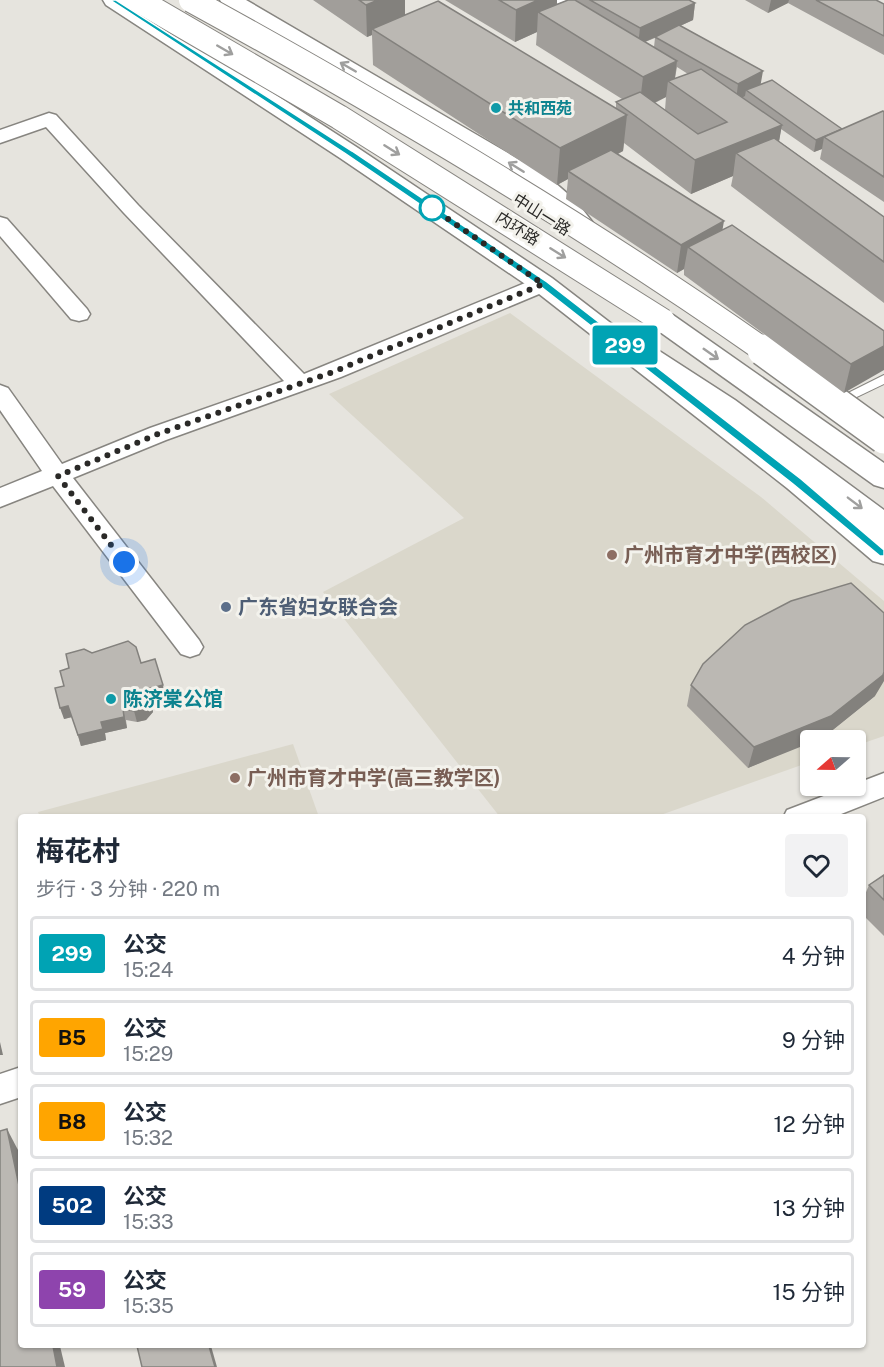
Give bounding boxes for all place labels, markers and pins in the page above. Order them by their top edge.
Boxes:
place label: 共和西苑 [508,99,572,118]
marker: 共和西苑 [489,101,503,115]
unlabelled marker [419,195,445,221]
place label: 广州市育才中学(西校区) [624,543,837,567]
marker: 广州市育才中学(西校区) [605,548,619,562]
place label: 广东省妇女联合会 [238,595,398,619]
marker: 广东省妇女联合会 [219,600,233,614]
place label: 陈济棠公馆 [123,687,223,711]
marker: 陈济棠公馆 [104,692,118,706]
place label: 广州市育才中学(高三教学区) [247,766,500,790]
marker: 广州市育才中学(高三教学区) [228,771,242,785]

